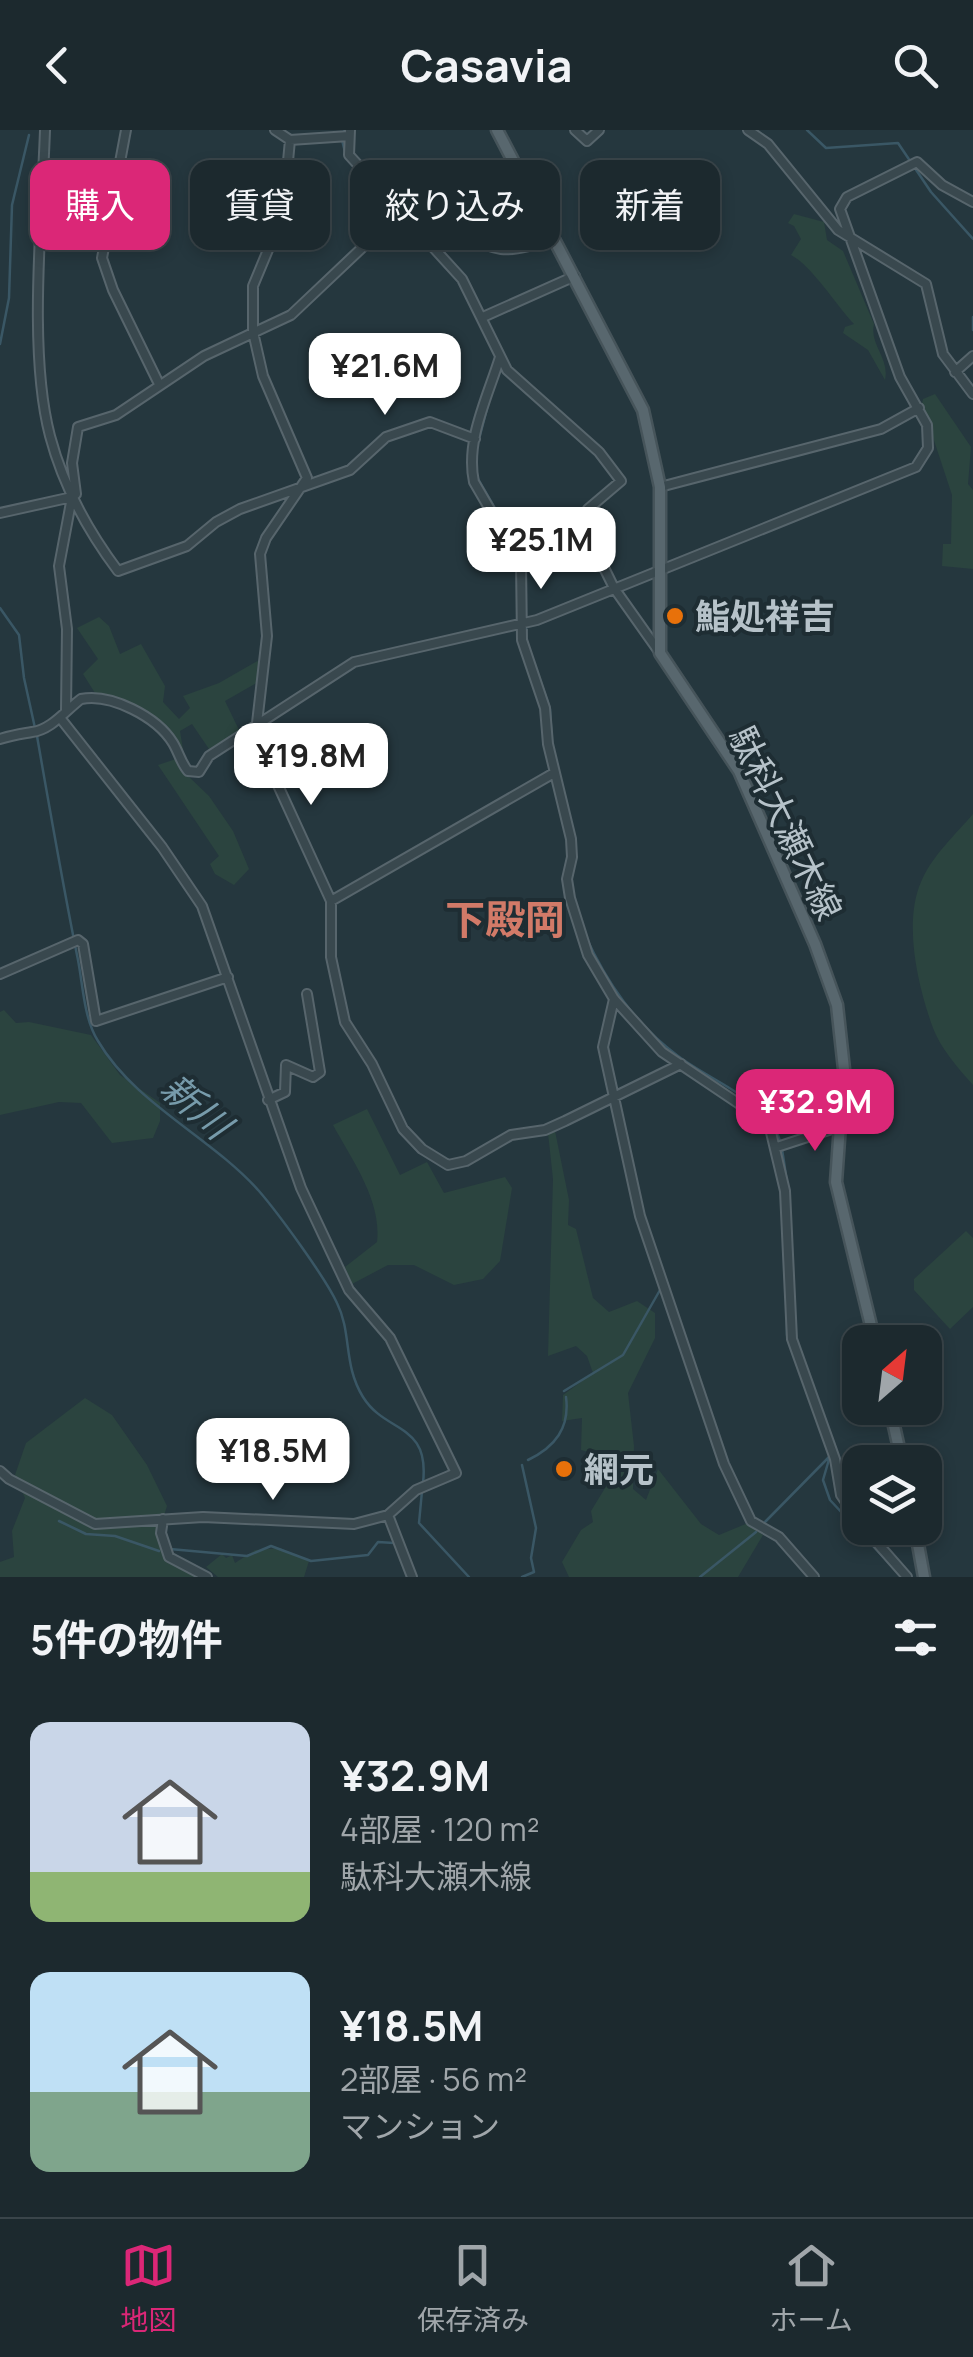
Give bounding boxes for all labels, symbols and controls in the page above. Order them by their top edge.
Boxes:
text: Casavia [401,34,572,96]
icon: back [30,38,85,93]
icon: search [888,38,943,93]
chip: 購入 [30,160,170,250]
chip: 賃貸 [190,160,330,250]
chip: 絞り込み [350,160,560,250]
chip: 新着 [580,160,720,250]
pin: ¥21.6M [304,333,466,418]
text: ¥21.6M [331,343,439,387]
pin: ¥25.1M [460,507,622,592]
text: ¥25.1M [489,517,593,561]
place label: 鮨処祥吉 [695,592,835,640]
marker: 鮨処祥吉 [664,605,686,627]
street label: 駄科大瀬木線 [718,718,854,928]
pin: ¥19.8M [230,723,392,808]
text: ¥19.8M [256,733,366,777]
district label: 下殿岡 [445,891,565,946]
water label: 新川 [151,1060,246,1152]
pin: ¥32.9M [734,1069,896,1154]
text: ¥32.9M [758,1079,872,1123]
north arrow [842,1325,942,1425]
map controls [842,1325,942,1545]
pin: ¥18.5M [192,1418,354,1503]
text: ¥18.5M [218,1428,328,1472]
place label: 網元 [584,1445,654,1493]
button: layers [842,1445,942,1545]
marker: 網元 [553,1458,575,1480]
text: 5件の物件 [30,1610,223,1668]
icon: filters [888,1610,943,1665]
text: ¥32.9M [340,1746,490,1804]
icon: home [110,1762,230,1882]
text: 4部屋 · 120 m² [340,1807,540,1851]
text: 駄科大瀬木線 [340,1854,532,1898]
text: ¥18.5M [340,1996,483,2054]
icon: home [110,2012,230,2132]
text: 2部屋 · 56 m² [340,2057,527,2101]
text: マンション [340,2104,500,2148]
tab: 地図 [120,2238,176,2338]
tab: 保存済み [417,2238,529,2338]
tab: ホーム [770,2238,853,2338]

